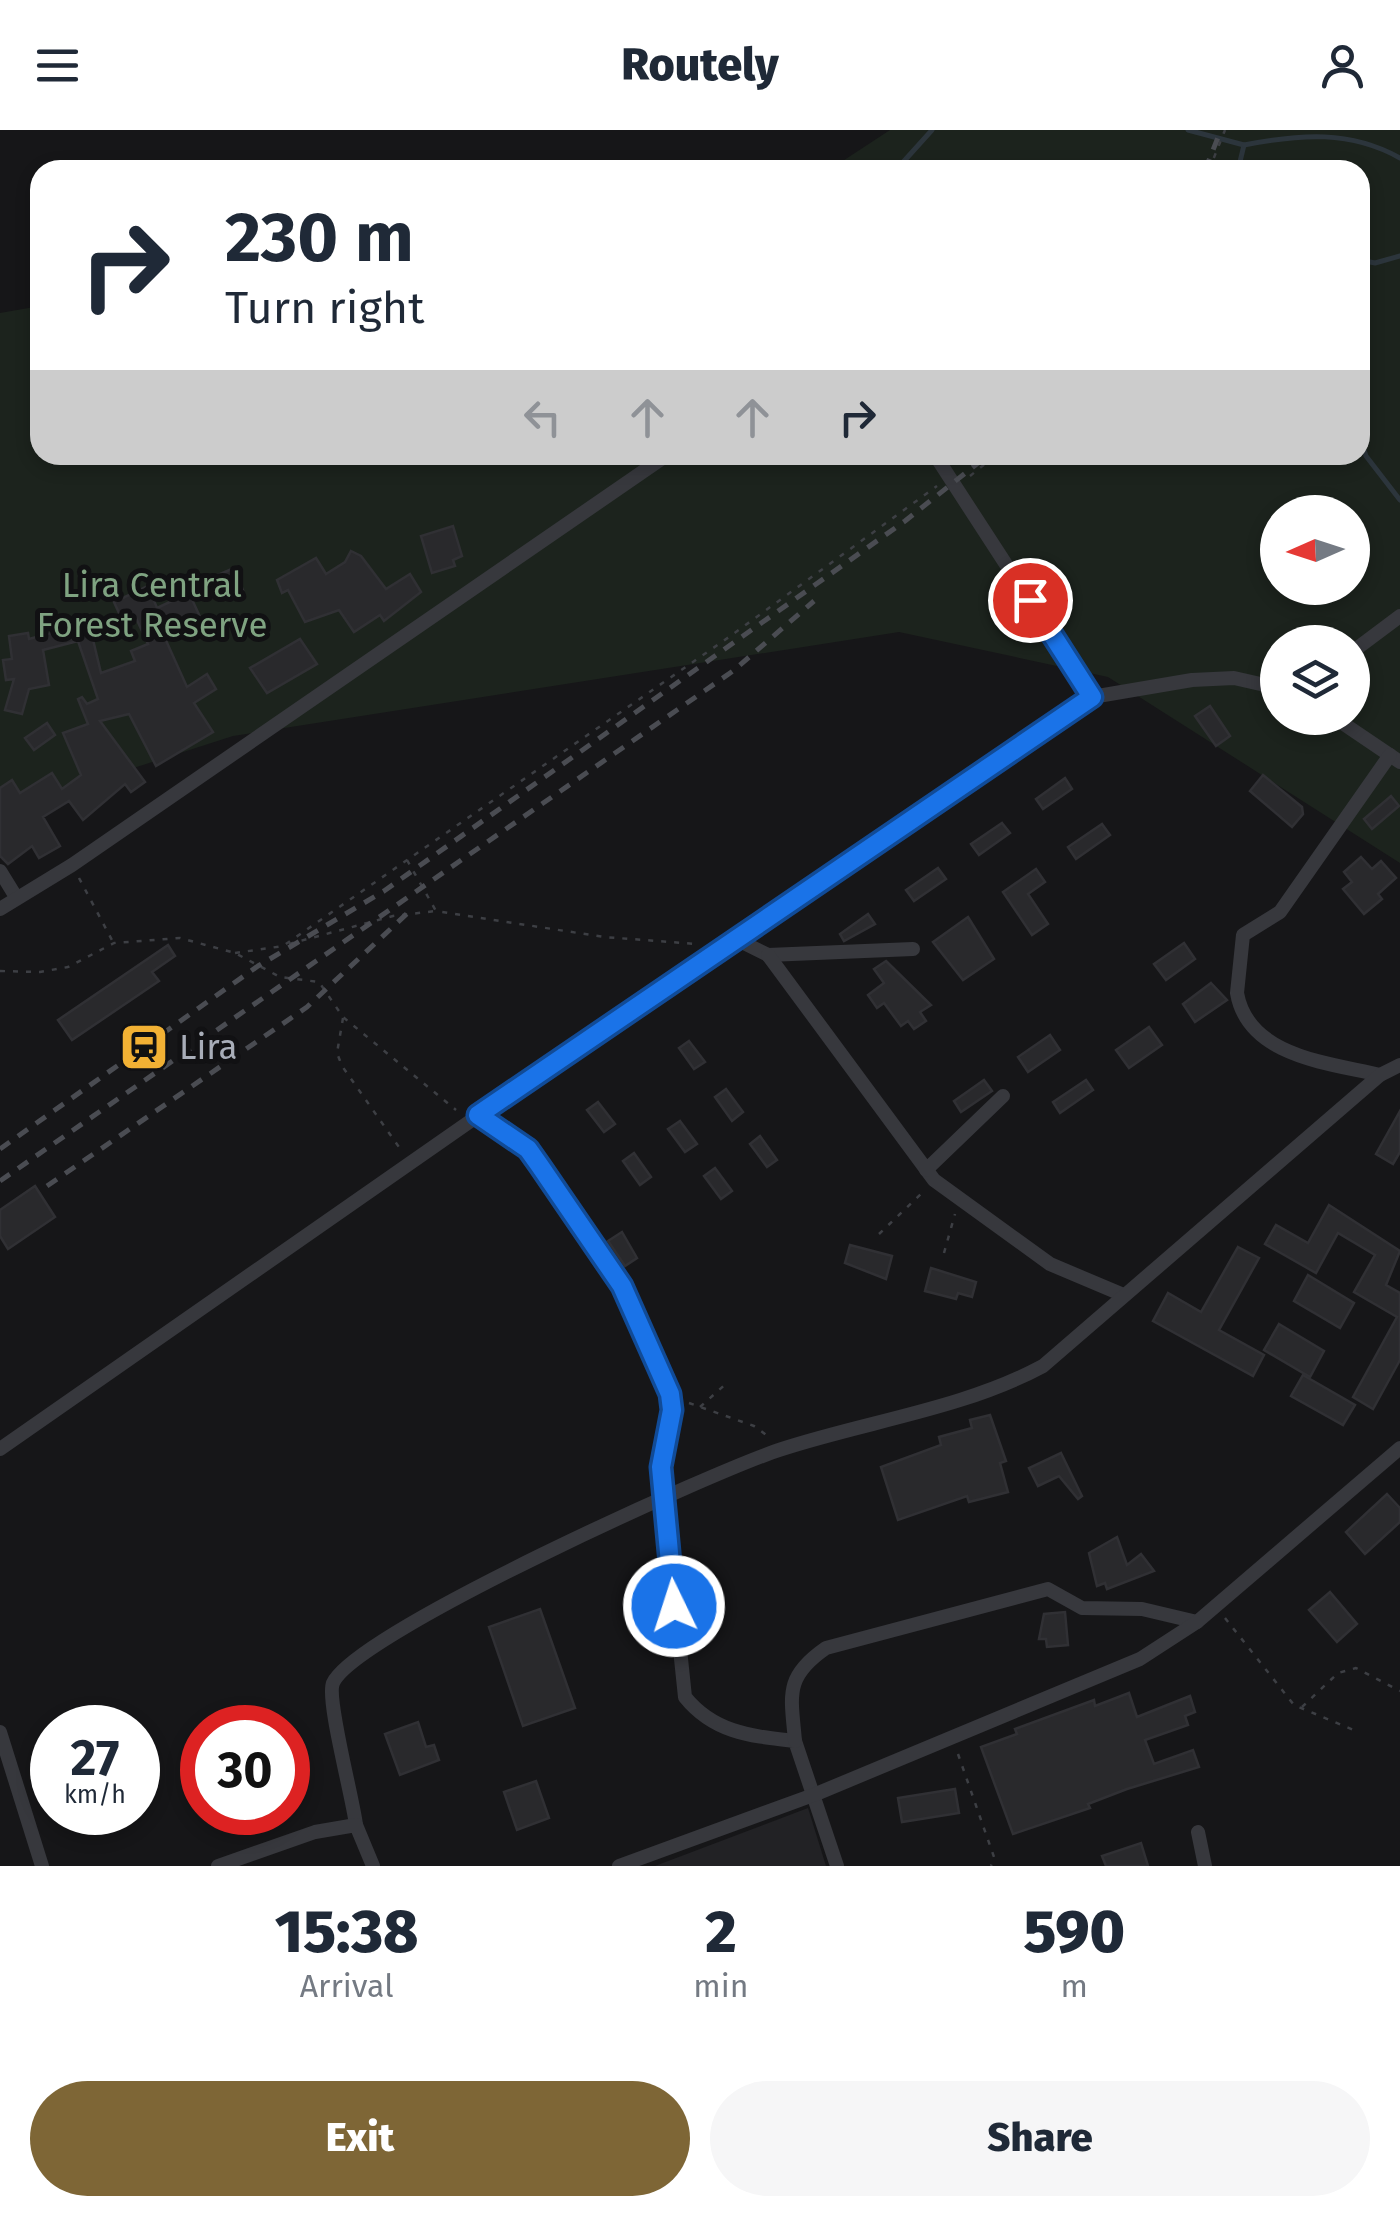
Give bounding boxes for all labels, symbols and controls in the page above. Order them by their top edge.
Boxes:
icon: menu [30,38,85,93]
text: Routely [621,38,779,92]
icon: person [1315,38,1370,93]
text: 230 m [225,196,414,280]
icon: right [60,200,190,330]
text: Turn right [225,281,424,335]
icon: left [515,390,570,445]
icon: ahead [620,390,675,445]
icon: ahead [725,390,780,445]
icon: right [830,390,885,445]
north arrow [1260,495,1370,605]
map controls [1260,495,1370,735]
pin [988,558,1073,643]
park label: Lira Central Forest Reserve [36,564,268,646]
icon: arrive [1003,573,1058,628]
button: layers [1260,625,1370,735]
station icon: Lira [118,1021,170,1073]
place label: Lira [179,1026,238,1068]
position arrow [622,1554,726,1658]
speed limit sign: 30 [180,1705,310,1835]
text: 27 [71,1728,119,1788]
text: km/h [64,1780,126,1810]
text: 15:38 [275,1896,418,1968]
text: 2 [705,1896,737,1968]
text: 590 [1023,1896,1125,1968]
text: Arrival [300,1967,394,2005]
text: min [693,1967,749,2005]
text: m [1061,1967,1088,2005]
button: Exit [30,2081,690,2196]
button: Share [710,2081,1370,2196]

